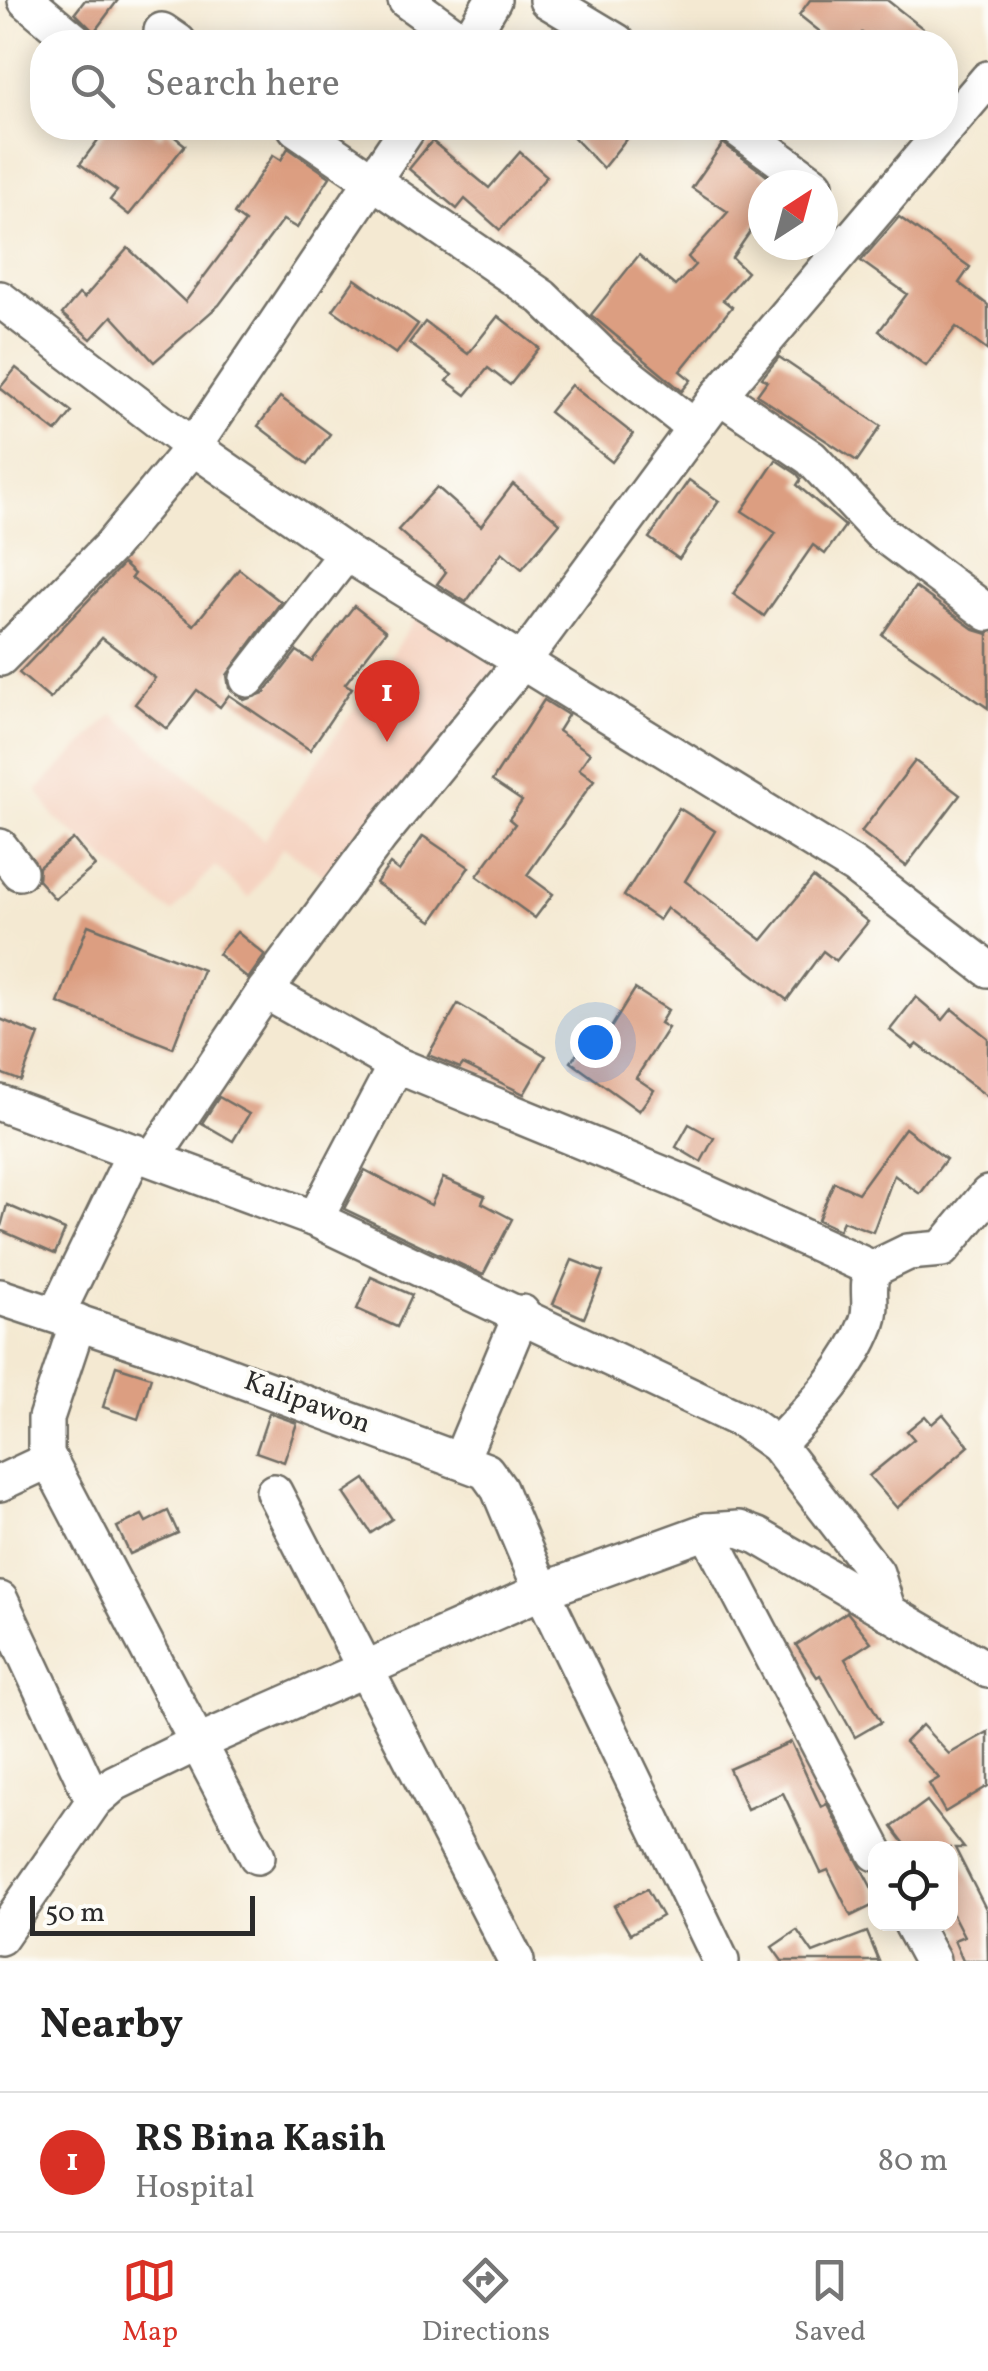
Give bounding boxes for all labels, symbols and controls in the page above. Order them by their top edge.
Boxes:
search box [30,30,958,140]
icon: search [65,58,120,113]
text: Search here [145,59,340,112]
north arrow [748,170,838,260]
pin: 1 [354,660,420,742]
your location [570,1017,621,1068]
street label: Kalipawon [238,1362,376,1444]
map controls [868,1841,958,1931]
button: locate [868,1841,958,1931]
scale bar [30,1891,255,1936]
text: 50 m [45,1894,105,1933]
text: Nearby [40,1997,183,2056]
text: RS Bina Kasih [135,2114,386,2167]
text: 1 [66,2140,79,2184]
text: 80 m [878,2140,948,2184]
text: Hospital [135,2167,255,2211]
tab: Map [122,2253,178,2352]
tab: Directions [422,2253,550,2352]
tab: Saved [794,2253,866,2352]

